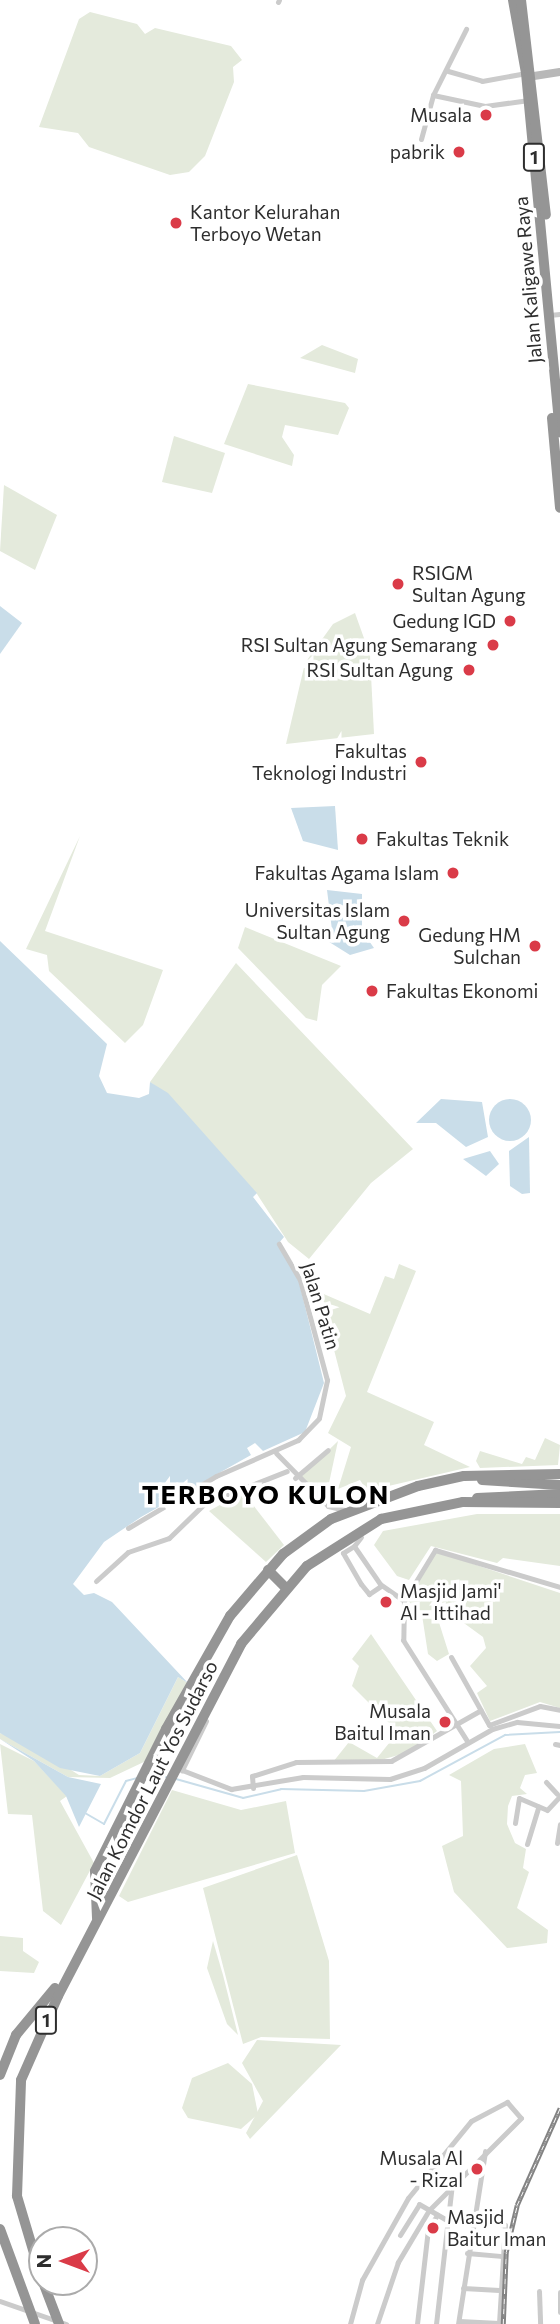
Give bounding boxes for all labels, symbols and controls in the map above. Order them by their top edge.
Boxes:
place label: Musala [410,104,472,126]
marker: Musala [478,107,494,123]
place label: pabrik [390,141,445,163]
road number: 1 [522,142,546,172]
marker: pabrik [451,144,467,160]
street label: Jalan Kaligawe Raya [509,196,547,364]
place label: Kantor Kelurahan Terboyo Wetan [190,201,340,245]
marker: Kantor Kelurahan Terboyo Wetan [168,215,184,231]
place label: RSIGM Sultan Agung [412,562,526,606]
marker: RSIGM Sultan Agung [390,576,406,592]
place label: Gedung IGD [392,610,496,632]
marker: Gedung IGD [502,613,518,629]
place label: RSI Sultan Agung Semarang [241,634,477,656]
marker: RSI Sultan Agung Semarang [483,635,503,655]
place label: RSI Sultan Agung [307,659,453,681]
marker: RSI Sultan Agung [459,660,479,680]
place label: Fakultas Teknologi Industri [252,740,407,784]
marker: Fakultas Teknologi Industri [413,754,429,770]
place label: Fakultas Teknik [376,828,509,850]
marker: Fakultas Teknik [354,831,370,847]
place label: Fakultas Agama Islam [255,862,439,884]
marker: Fakultas Agama Islam [445,865,461,881]
place label: Universitas Islam Sultan Agung [245,899,390,943]
marker: Universitas Islam Sultan Agung [396,913,412,929]
place label: Gedung HM Sulchan [418,924,521,968]
marker: Gedung HM Sulchan [527,938,543,954]
place label: Fakultas Ekonomi [386,980,538,1002]
marker: Fakultas Ekonomi [364,983,380,999]
street label: Jalan Patin [297,1260,345,1352]
district label: TERBOYO KULON [143,1478,389,1510]
place label: Masjid Jami' Al - Ittihad [400,1580,502,1624]
marker: Masjid Jami' Al - Ittihad [378,1594,394,1610]
street label: Jalan Komdor Laut Yos Sudarso [82,1657,222,1903]
place label: Musala Baitul Iman [334,1700,431,1744]
marker: Musala Baitul Iman [437,1714,453,1730]
road number: 1 [34,2006,58,2034]
place label: Musala Al - Rizal [379,2147,463,2191]
marker: Musala Al - Rizal [469,2161,485,2177]
place label: Masjid Baitur Iman [447,2206,546,2250]
marker: Masjid Baitur Iman [425,2220,441,2236]
north arrow [28,2226,98,2296]
text: N [32,2254,55,2268]

